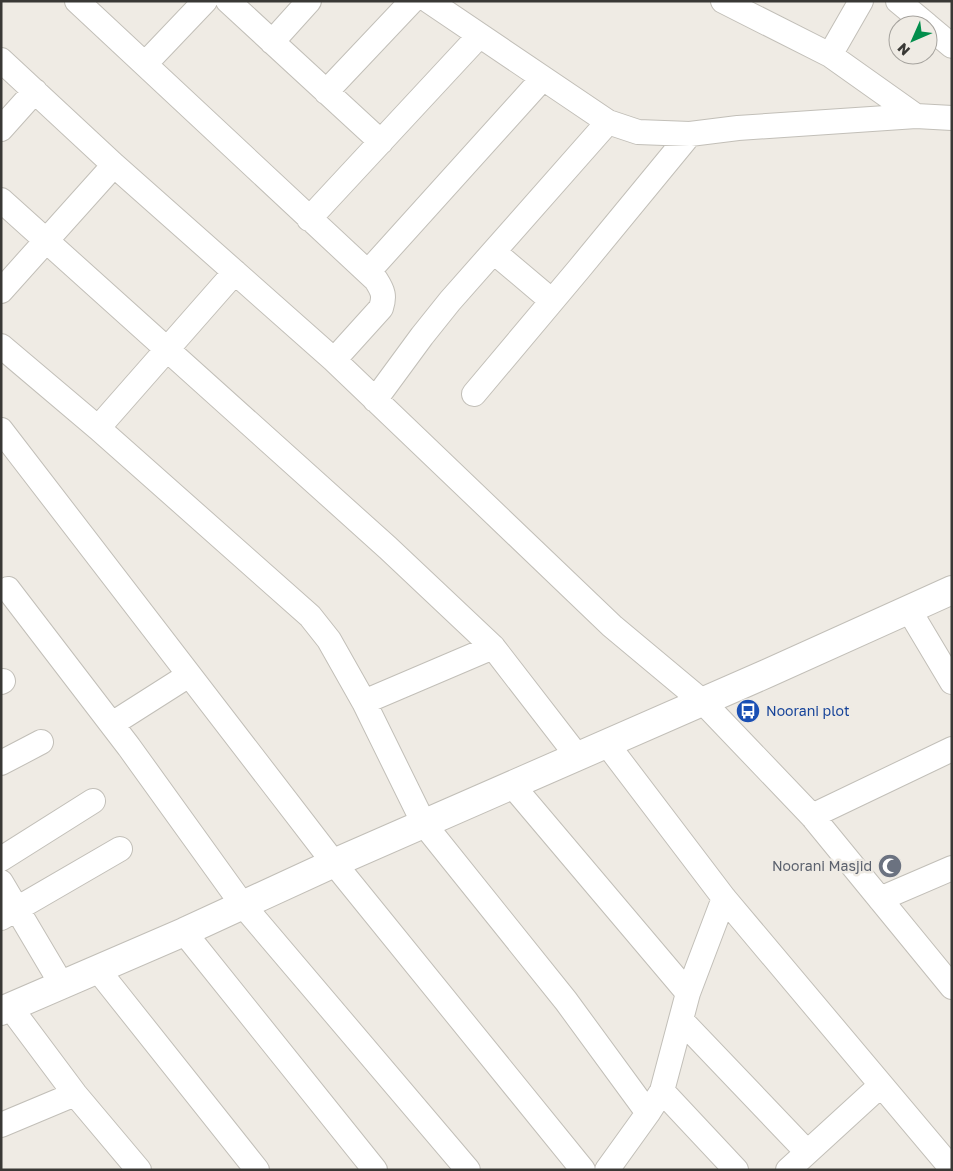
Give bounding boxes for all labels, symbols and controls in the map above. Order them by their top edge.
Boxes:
north arrow [888,15,938,65]
text: N [894,40,913,59]
bus stop icon: Noorani plot [735,698,761,724]
place label: Noorani plot [766,702,849,719]
mosque icon: Noorani Masjid [877,853,903,879]
place label: Noorani Masjid [772,857,872,874]

